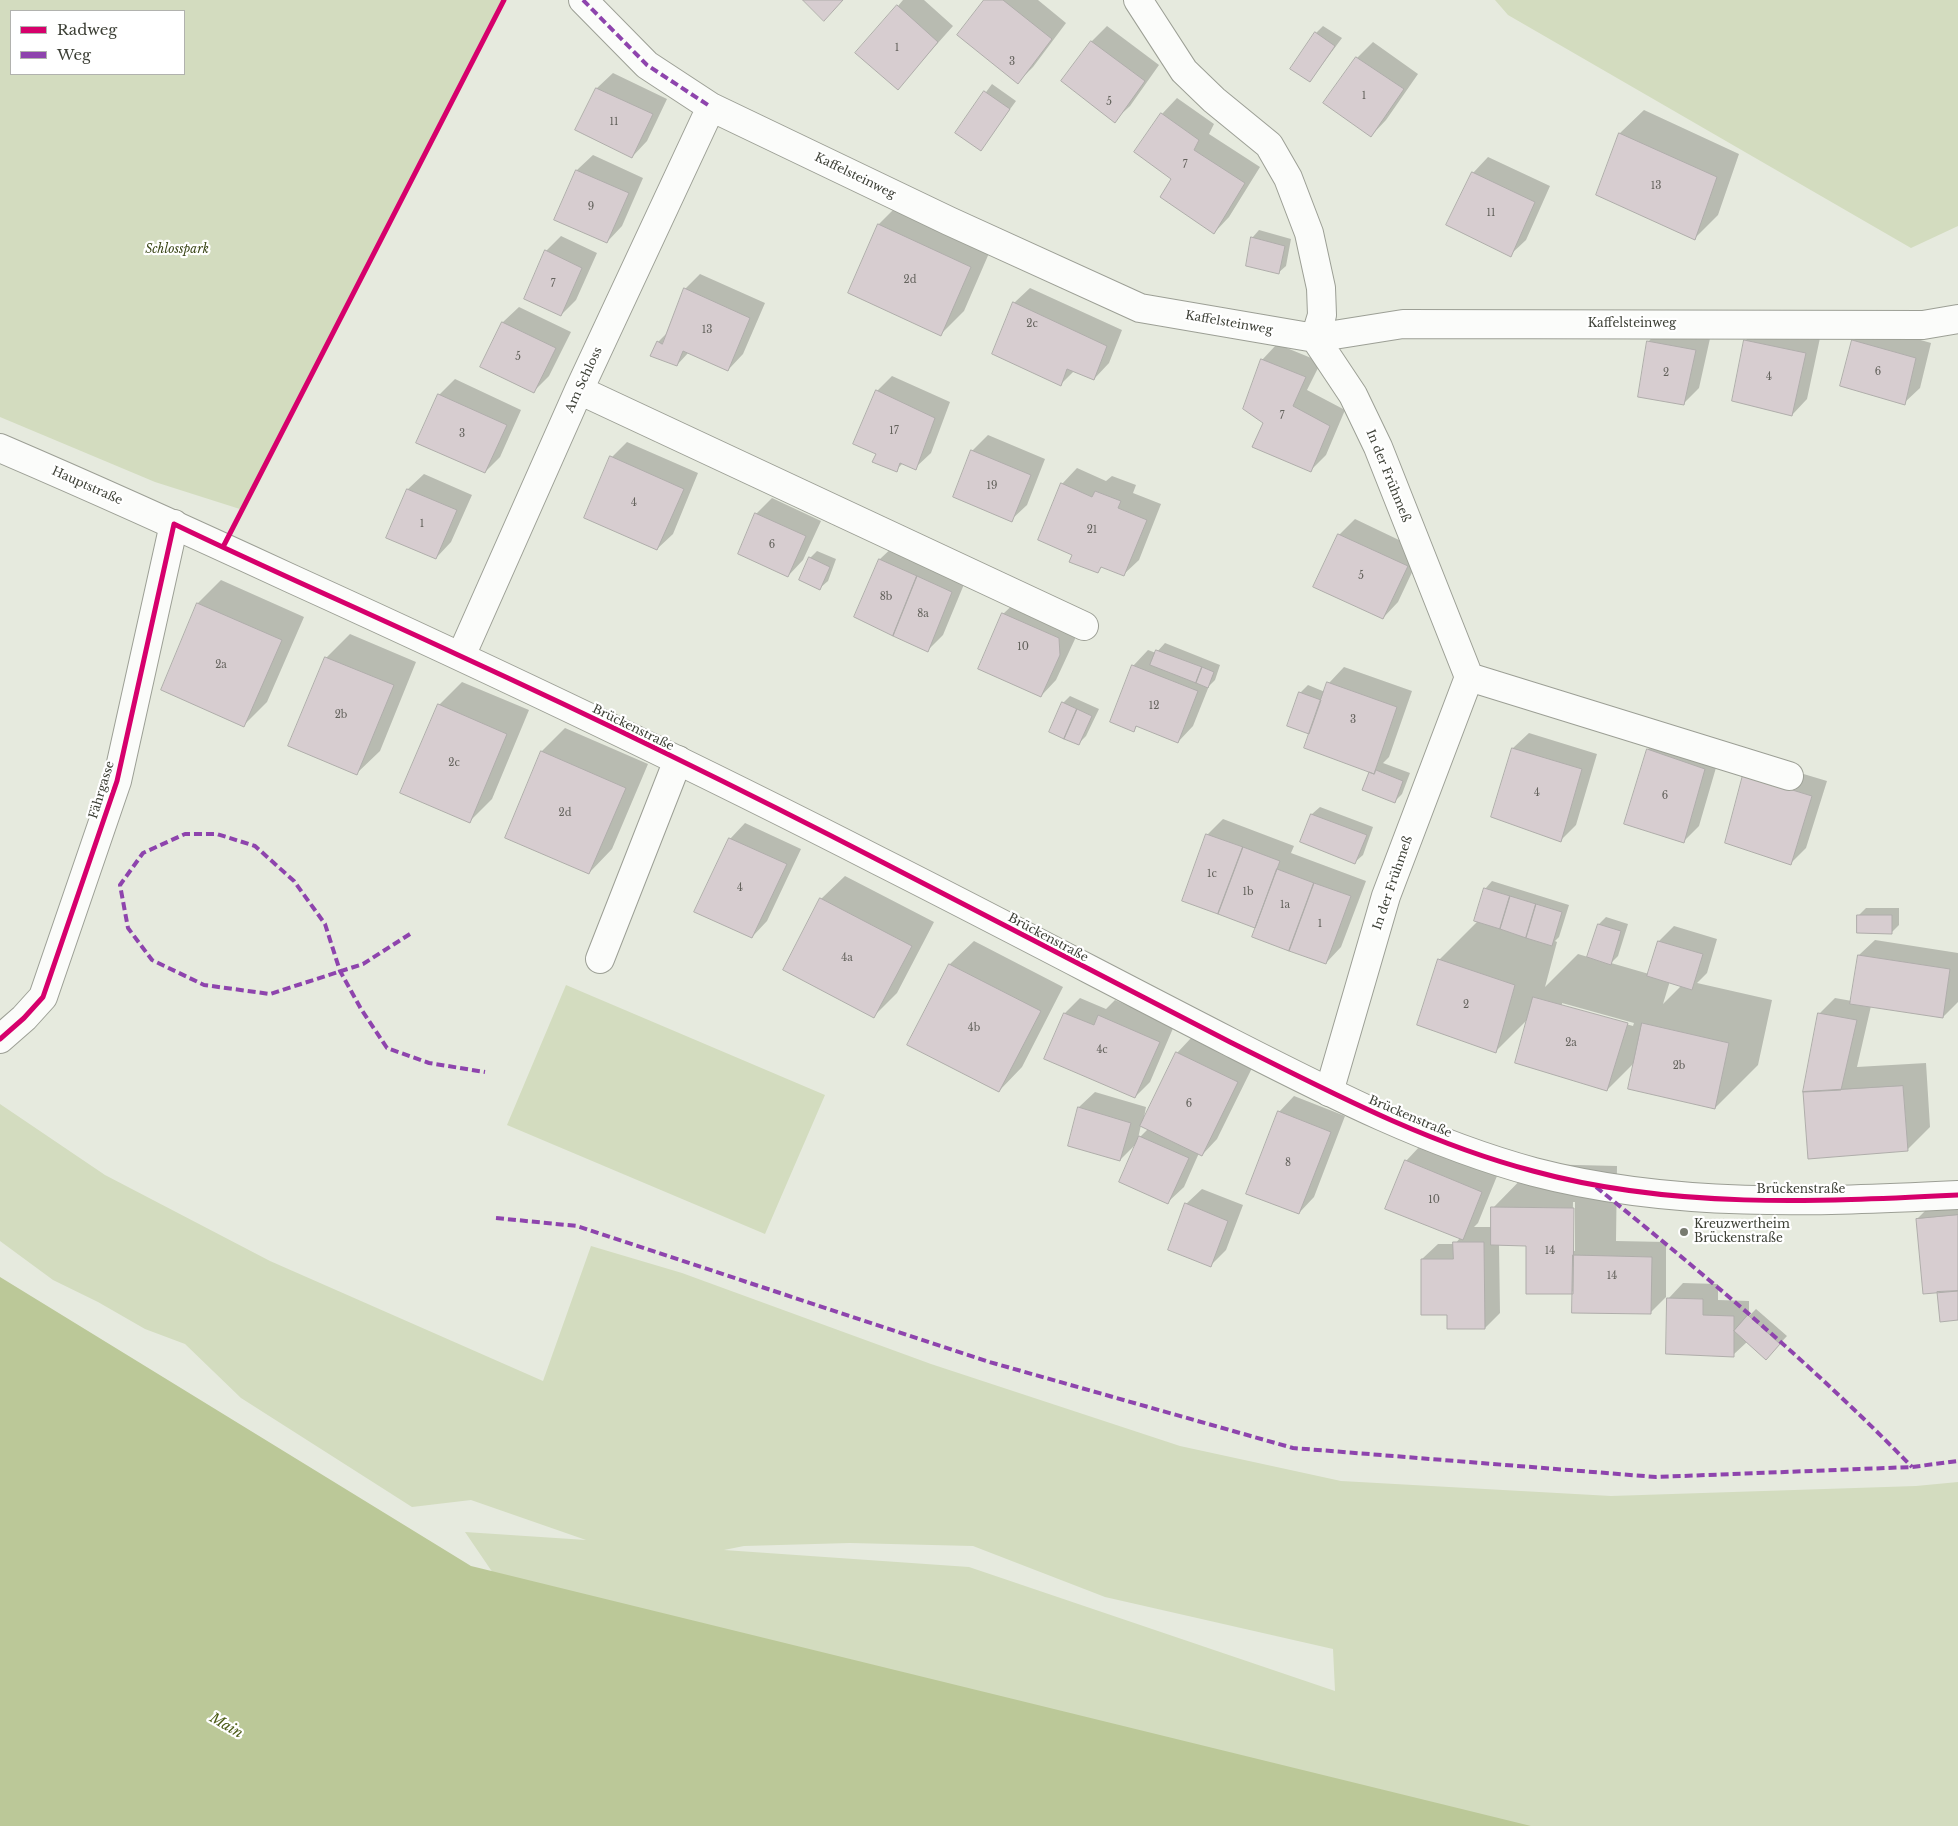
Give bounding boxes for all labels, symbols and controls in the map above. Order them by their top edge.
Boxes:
legend [10,10,185,75]
text: Radweg [57,20,117,39]
house number: 1 [895,42,899,54]
text: Weg [57,45,91,64]
house number: 3 [1009,56,1015,68]
house number: 1 [1362,90,1366,102]
house number: 5 [1106,96,1112,108]
house number: 11 [610,116,618,128]
street label: Kaffelsteinweg [812,150,898,202]
house number: 7 [1182,159,1188,171]
house number: 13 [1651,180,1661,192]
house number: 9 [588,201,594,213]
house number: 11 [1487,207,1495,219]
park label: Schlosspark [145,243,209,257]
house number: 2d [904,274,916,286]
house number: 7 [550,278,556,290]
street label: Kaffelsteinweg [1184,308,1274,338]
street label: Kaffelsteinweg [1588,317,1676,331]
house number: 2c [1026,318,1038,330]
house number: 13 [702,324,712,336]
street label: Am Schloss [563,345,605,415]
house number: 5 [515,351,521,363]
house number: 6 [1875,366,1881,378]
house number: 2 [1663,367,1669,379]
house number: 4 [1766,371,1772,383]
house number: 7 [1279,410,1285,422]
house number: 17 [889,425,899,437]
house number: 3 [459,428,465,440]
street label: In der Frühmeß [1363,428,1413,524]
street label: Hauptstraße [49,464,125,508]
house number: 19 [987,480,997,492]
house number: 4 [631,497,637,509]
house number: 1 [420,518,424,530]
house number: 21 [1087,524,1097,536]
house number: 6 [769,539,775,551]
house number: 5 [1358,570,1364,582]
house number: 8b [880,591,892,603]
house number: 8a [917,608,929,620]
house number: 10 [1017,641,1029,653]
house number: 2a [215,659,227,671]
house number: 12 [1149,700,1159,712]
street label: Brückenstraße [590,702,676,754]
house number: 2b [335,709,347,721]
house number: 3 [1350,714,1356,726]
house number: 2c [448,757,460,769]
street label: Fährgasse [86,759,118,821]
house number: 4 [1534,787,1540,799]
house number: 6 [1662,790,1668,802]
house number: 2d [559,807,571,819]
street label: In der Frühmeß [1370,834,1416,932]
house number: 1c [1207,868,1217,880]
house number: 4 [737,882,743,894]
house number: 1b [1243,886,1253,898]
house number: 1a [1280,899,1290,911]
street label: Brückenstraße [1005,911,1091,965]
house number: 1 [1318,918,1322,930]
house number: 4a [841,952,853,964]
house number: 2 [1463,999,1469,1011]
house number: 4b [968,1022,980,1034]
house number: 2a [1565,1037,1577,1049]
house number: 4c [1096,1044,1108,1056]
house number: 2b [1673,1060,1685,1072]
street label: Brückenstraße [1366,1093,1454,1141]
house number: 6 [1186,1098,1192,1110]
house number: 8 [1285,1157,1291,1169]
street label: Brückenstraße [1757,1183,1845,1197]
house number: 10 [1428,1194,1440,1206]
place label: Kreuzwertheim Brückenstraße [1694,1218,1790,1246]
marker: Kreuzwertheim Brückenstraße [1678,1226,1690,1238]
house number: 14 [1545,1245,1555,1257]
house number: 14 [1607,1270,1617,1282]
water label: Main [206,1710,246,1742]

